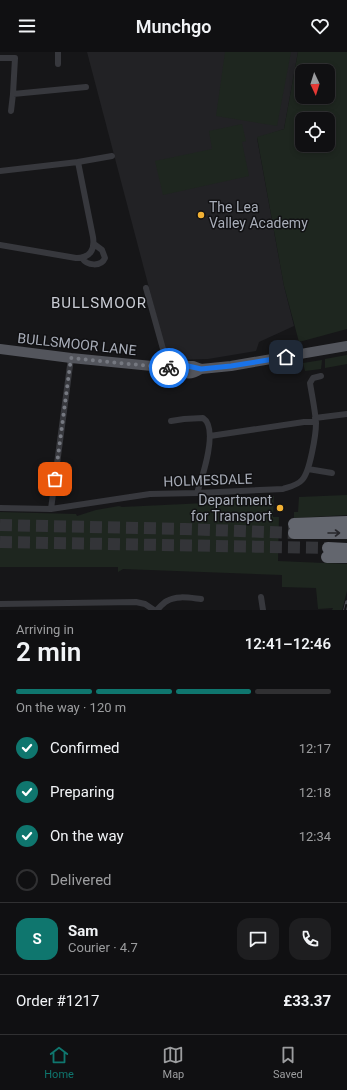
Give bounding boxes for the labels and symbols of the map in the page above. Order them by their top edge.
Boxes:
north arrow [295,64,335,104]
place label: The Lea Valley Academy [209,199,308,231]
marker: The Lea Valley Academy [196,210,206,220]
district label: BULLSMOOR [51,294,147,312]
street label: BULLSMOOR LANE [17,330,137,358]
pin [269,340,303,374]
courier [149,348,189,388]
pin [38,462,72,496]
street label: HOLMESDALE [163,470,253,490]
place label: Department for Transport [191,492,272,524]
marker: Department for Transport [275,503,285,513]
one-way arrow [327,529,340,537]

